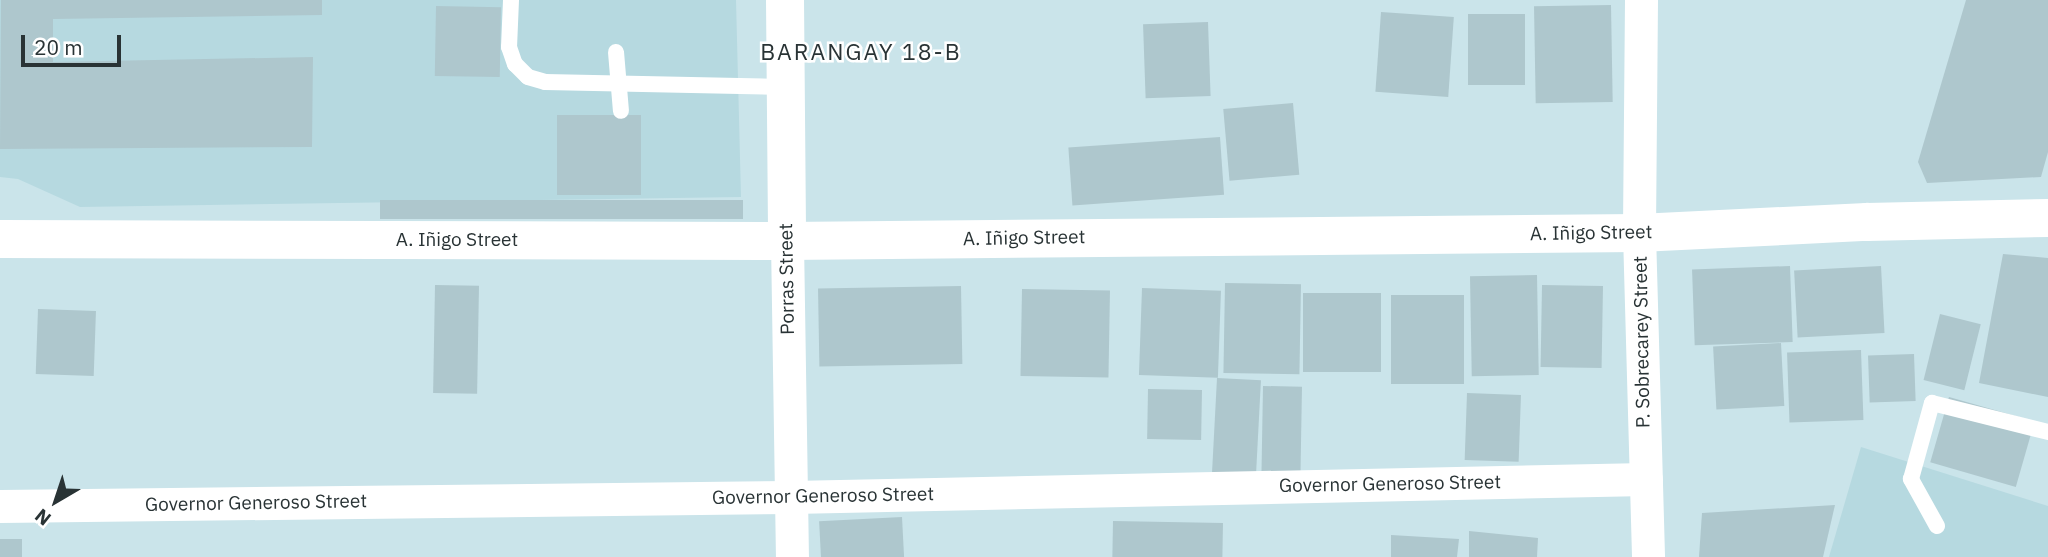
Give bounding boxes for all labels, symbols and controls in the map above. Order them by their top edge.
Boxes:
scale bar [24,21,124,65]
text: 20 m [34,33,83,61]
district label: BARANGAY 18-B [762,37,960,65]
street label: A. Iñigo Street [1530,221,1652,245]
street label: Porras Street [775,223,799,335]
street label: A. Iñigo Street [963,226,1085,250]
street label: A. Iñigo Street [396,229,518,251]
street label: P. Sobrecarey Street [1629,256,1655,428]
north arrow [21,466,91,536]
street label: Governor Generoso Street [1279,471,1501,497]
street label: Governor Generoso Street [712,483,934,509]
street label: Governor Generoso Street [145,490,367,516]
text: N [30,504,56,531]

